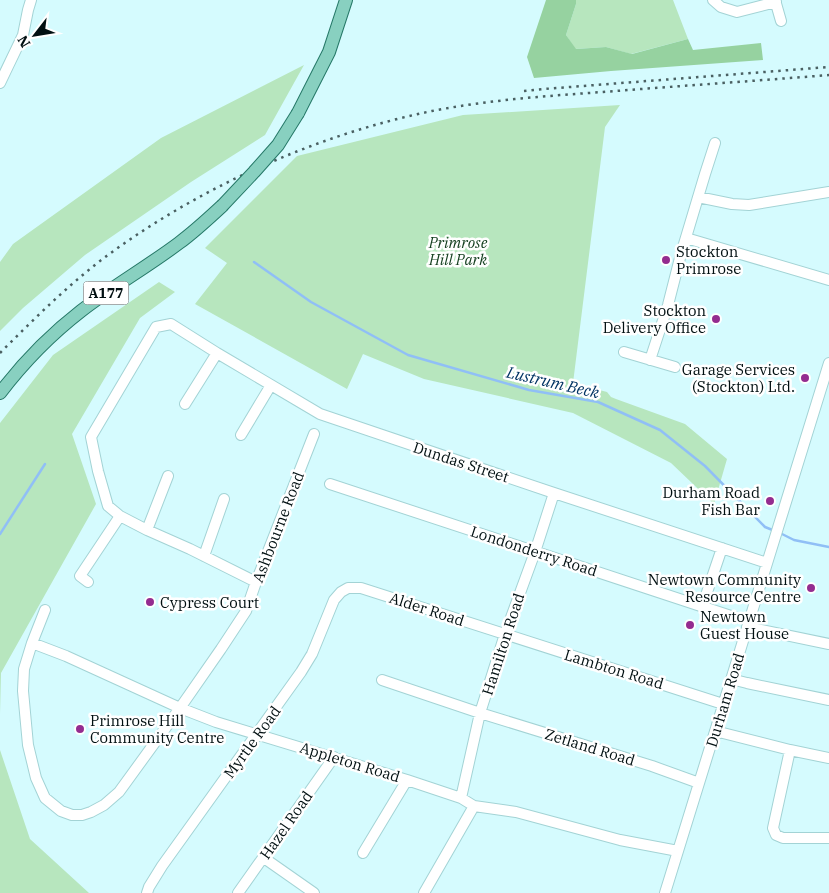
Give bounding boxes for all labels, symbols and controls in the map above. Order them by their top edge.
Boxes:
north arrow [10,10,60,60]
text: N [13,32,34,51]
park label: Primrose Hill Park [428,233,488,269]
place label: Stockton Primrose [676,242,741,278]
marker: Stockton Primrose [660,254,672,266]
road number: A177 [84,282,128,304]
place label: Stockton Delivery Office [603,301,706,337]
marker: Stockton Delivery Office [710,313,722,325]
place label: Garage Services (Stockton) Ltd. [682,360,795,396]
water label: Lustrum Beck [504,361,602,402]
marker: Garage Services (Stockton) Ltd. [799,372,811,384]
street label: Dundas Street [411,438,511,486]
street label: Ashbourne Road [248,469,308,585]
place label: Durham Road Fish Bar [662,483,760,519]
marker: Durham Road Fish Bar [764,495,776,507]
street label: Londonderry Road [468,522,600,580]
place label: Newtown Community Resource Centre [648,570,801,606]
marker: Newtown Community Resource Centre [805,582,817,594]
street label: Alder Road [387,588,467,630]
street label: Hamilton Road [478,591,528,697]
place label: Cypress Court [160,593,259,612]
marker: Cypress Court [144,596,156,608]
place label: Newtown Guest House [700,607,789,643]
marker: Newtown Guest House [684,619,696,631]
street label: Lambton Road [562,645,666,693]
street label: Durham Road [702,651,748,749]
street label: Myrtle Road [219,702,285,782]
place label: Primrose Hill Community Centre [90,711,224,747]
marker: Primrose Hill Community Centre [74,723,86,735]
street label: Zetland Road [543,724,637,770]
street label: Appleton Road [298,738,402,786]
street label: Hazel Road [255,787,317,863]

